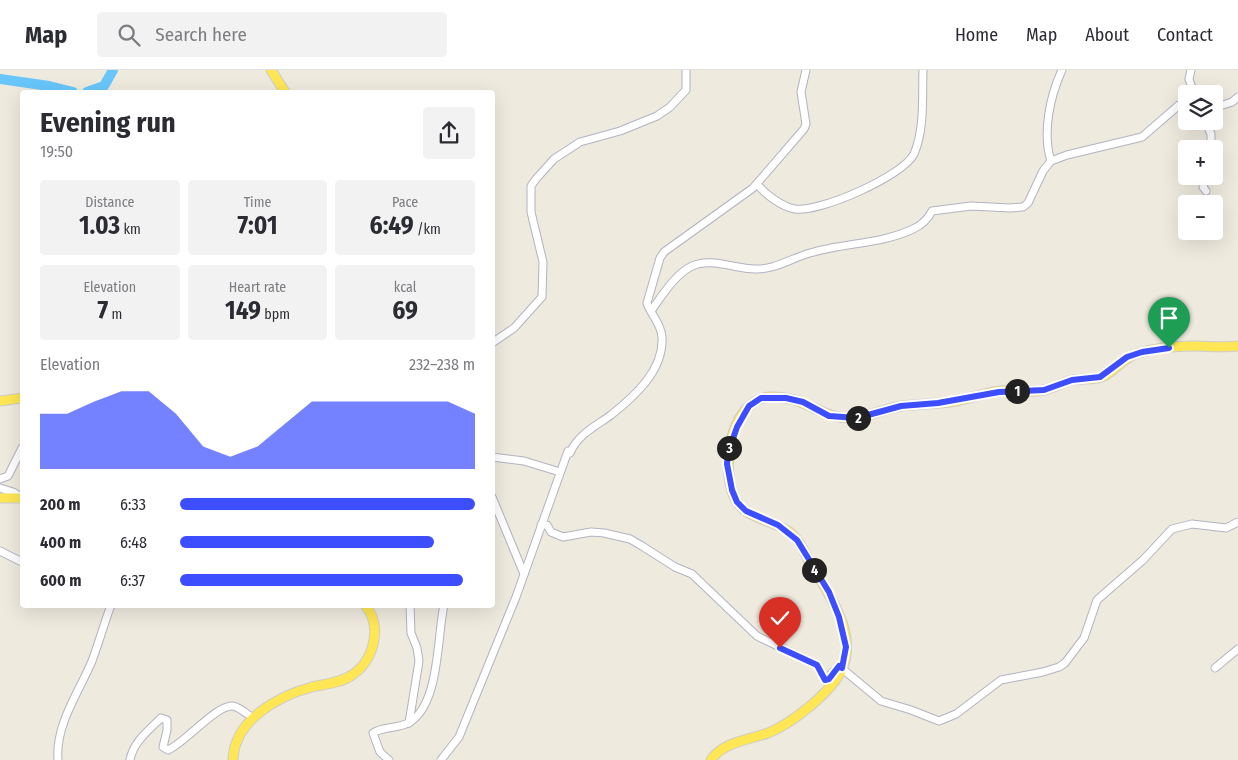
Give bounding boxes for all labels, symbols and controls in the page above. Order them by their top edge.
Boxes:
search box [97,12,447,57]
text: Map [25,21,67,49]
icon: search [115,21,143,49]
text: Search here [155,23,247,46]
text: Home [955,24,998,46]
text: Map [1026,24,1057,46]
text: About [1085,24,1129,46]
text: Contact [1157,24,1213,46]
map controls [1178,85,1223,240]
button: layers [1178,85,1223,130]
text: Evening run [40,106,176,139]
button: share [423,107,475,159]
button: + [1178,140,1223,185]
text: 19:50 [40,142,73,161]
text: Distance [85,194,134,211]
text: Time [244,194,271,211]
text: Pace [392,194,418,211]
button: − [1178,195,1223,240]
text: 1.03 [79,211,120,241]
text: 7:01 [237,211,278,241]
text: 6:49 [370,211,414,241]
text: km [120,221,141,238]
text: /km [414,221,441,238]
text: Elevation [83,279,136,296]
text: Heart rate [229,279,286,296]
text: kcal [394,279,417,296]
text: 7 [97,296,108,326]
text: 149 [225,296,261,326]
text: 69 [392,296,418,326]
pin [1148,297,1190,348]
icon: arrive [1155,304,1183,332]
text: m [108,306,122,323]
text: bpm [261,306,290,323]
text: Elevation [40,355,100,374]
text: 232–238 m [409,355,475,374]
pin: 1 [1004,378,1030,404]
text: 1 [1015,383,1020,400]
pin: 2 [846,406,870,430]
text: 2 [855,410,862,427]
pin: 3 [716,436,742,460]
text: 3 [726,440,733,457]
text: 200 m [40,495,80,514]
text: 6:33 [120,495,146,514]
text: 400 m [40,533,81,552]
text: 6:48 [120,533,147,552]
pin: 4 [802,558,826,582]
text: 4 [811,562,818,579]
text: 600 m [40,571,81,590]
text: 6:37 [120,571,145,590]
pin [759,597,801,648]
icon: check [766,604,794,632]

